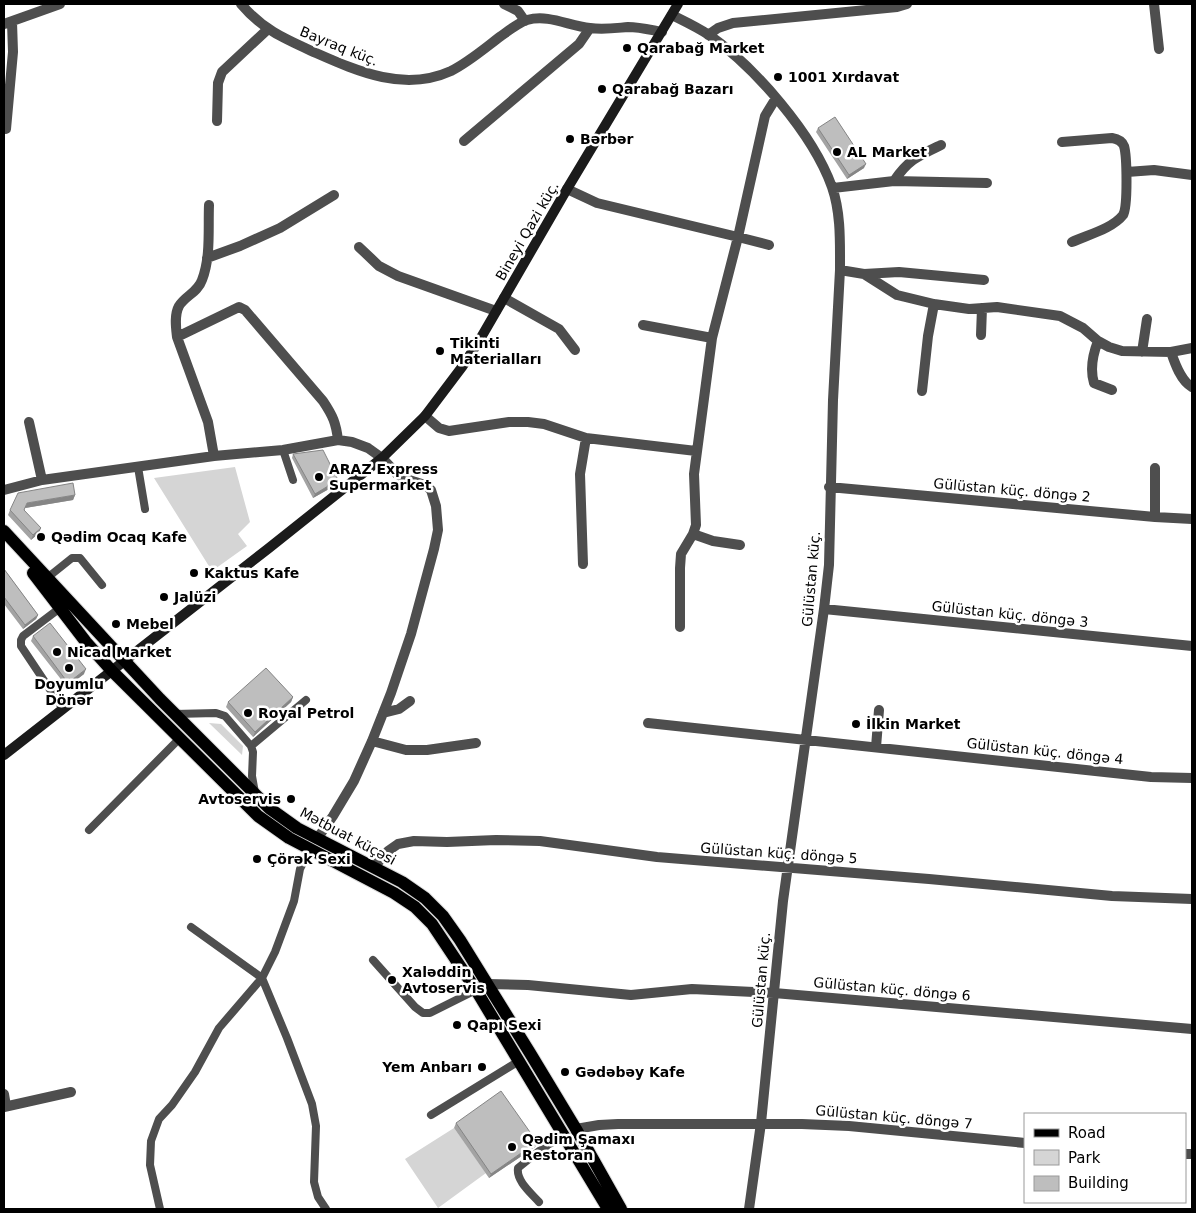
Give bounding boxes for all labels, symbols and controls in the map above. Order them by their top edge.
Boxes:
street label: Bayraq küç. [298,23,380,69]
place label: Qarabağ Market [637,40,765,56]
marker: Qarabağ Market [621,42,633,54]
place label: 1001 Xırdavat [788,69,899,85]
marker: 1001 Xırdavat [772,71,784,83]
place label: Qarabağ Bazarı [612,81,733,97]
marker: Qarabağ Bazarı [596,83,608,95]
place label: Bərbər [580,131,634,147]
marker: Bərbər [564,133,576,145]
place label: AL Market [847,144,927,160]
marker: AL Market [831,146,843,158]
street label: Bineyi Qazi küç. [492,179,562,283]
place label: Tikinti Materialları [450,335,541,367]
marker: Tikinti Materialları [434,345,446,357]
place label: ARAZ Express Supermarket [329,461,438,493]
marker: ARAZ Express Supermarket [313,471,325,483]
street label: Gülüstan küç. döngə 2 [933,475,1091,505]
place label: Qədim Ocaq Kafe [51,529,187,545]
marker: Qədim Ocaq Kafe [35,531,47,543]
street label: Gülüstan küç. [799,531,823,627]
place label: Kaktus Kafe [204,565,299,581]
marker: Kaktus Kafe [188,567,200,579]
place label: Jalüzi [173,589,216,605]
marker: Jalüzi [158,591,170,603]
street label: Gülüstan küç. döngə 3 [931,598,1089,630]
place label: Mebel [126,616,174,632]
marker: Mebel [110,618,122,630]
place label: Nicad Market [67,644,172,660]
marker: Nicad Market [51,646,63,658]
marker: Doyumlu Dönər [63,662,75,674]
place label: Doyumlu Dönər [34,676,104,708]
place label: Royal Petrol [258,705,354,721]
marker: Royal Petrol [242,707,254,719]
place label: İlkin Market [866,716,961,732]
marker: İlkin Market [850,718,862,730]
street label: Gülüstan küç. döngə 4 [966,735,1124,767]
place label: Avtoservis [198,791,281,807]
marker: Avtoservis [285,793,297,805]
street label: Mətbuat küçəsi [297,804,399,868]
street label: Gülüstan küç. döngə 5 [700,840,858,866]
place label: Çörək Sexi [267,851,351,867]
marker: Çörək Sexi [251,853,263,865]
street label: Gülüstan küç. [749,932,773,1028]
place label: Xaləddin Avtoservis [402,964,485,996]
marker: Xaləddin Avtoservis [386,974,398,986]
street label: Gülüstan küç. döngə 6 [813,974,971,1004]
place label: Qapı Sexi [467,1017,541,1033]
marker: Qapı Sexi [451,1019,463,1031]
place label: Yem Anbarı [381,1059,472,1075]
marker: Yem Anbarı [476,1061,488,1073]
place label: Gədəbəy Kafe [575,1064,685,1080]
marker: Gədəbəy Kafe [559,1066,571,1078]
street label: Gülüstan küç. döngə 7 [815,1102,973,1132]
legend [1024,1113,1186,1203]
text: Road [1068,1124,1106,1142]
place label: Qədim Şamaxı Restoran [522,1131,635,1163]
marker: Qədim Şamaxı Restoran [506,1141,518,1153]
text: Park [1068,1149,1101,1167]
text: Building [1068,1174,1129,1192]

